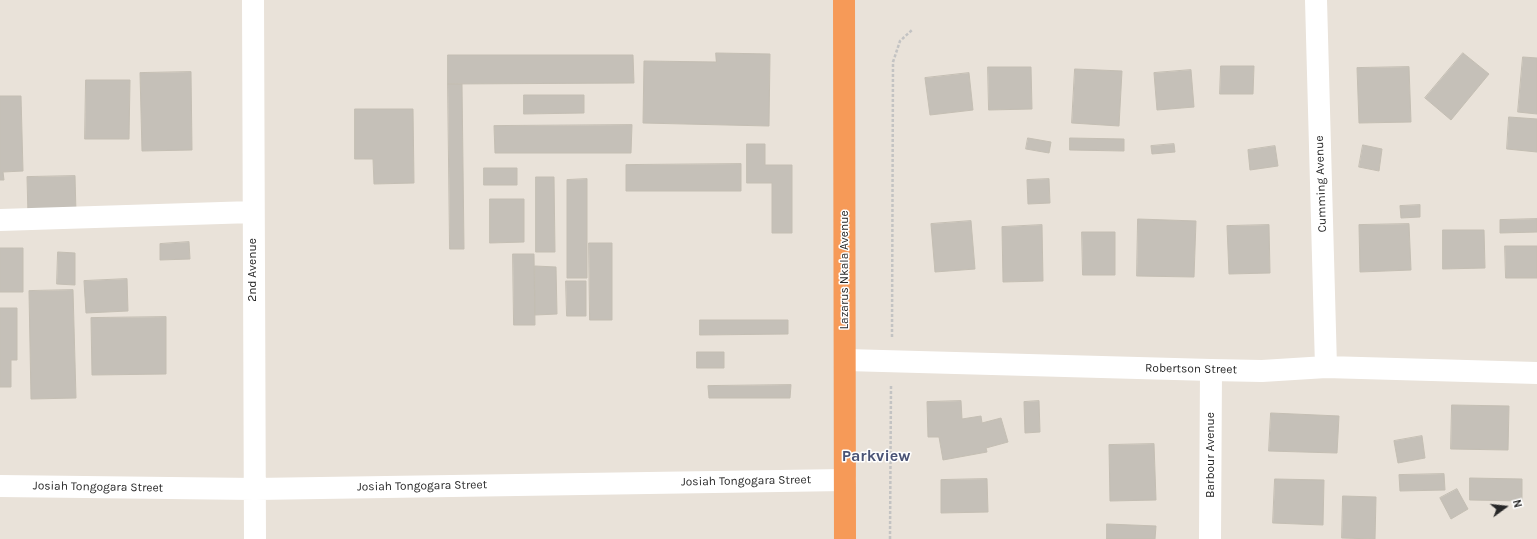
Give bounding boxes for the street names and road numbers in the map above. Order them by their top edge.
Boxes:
street label: Cumming Avenue [1312,135,1330,233]
street label: Lazarus Nkala Avenue [838,210,852,330]
street label: 2nd Avenue [246,238,260,302]
street label: Robertson Street [1145,361,1237,377]
street label: Barbour Avenue [1204,412,1218,498]
street label: Josiah Tongogara Street [681,473,811,489]
street label: Josiah Tongogara Street [357,478,487,494]
street label: Josiah Tongogara Street [33,479,163,495]

